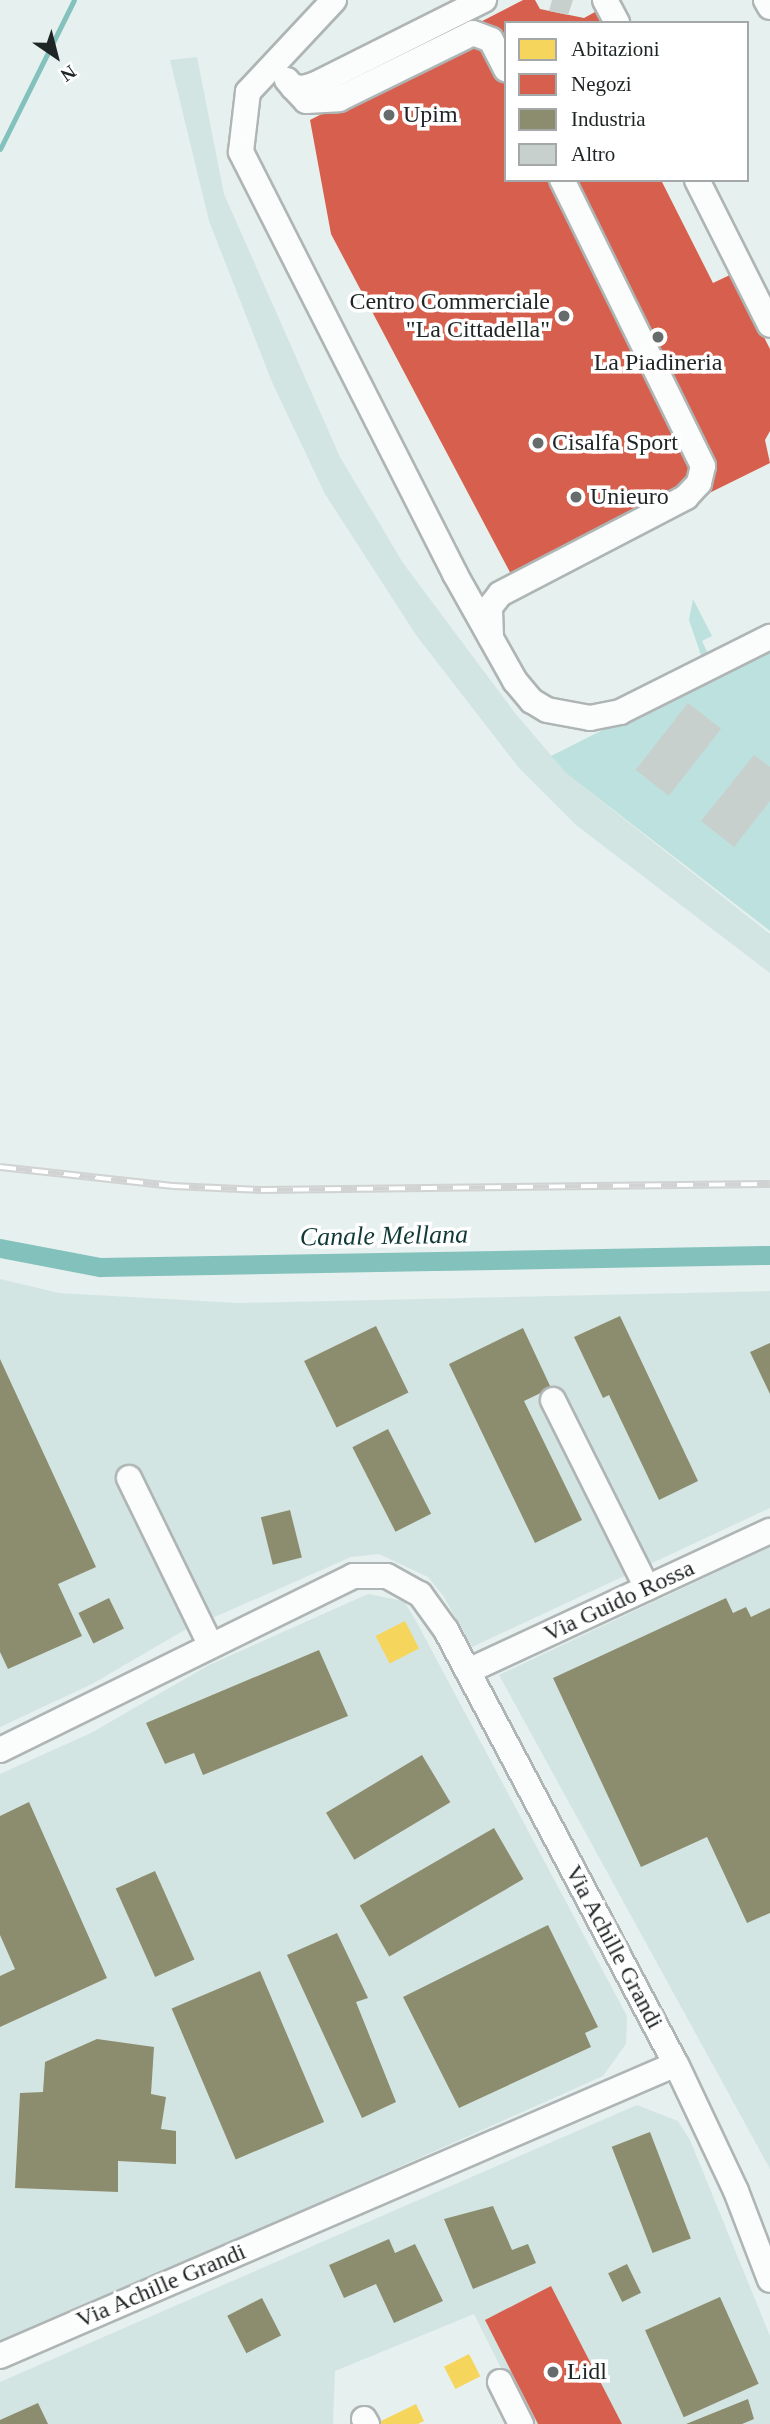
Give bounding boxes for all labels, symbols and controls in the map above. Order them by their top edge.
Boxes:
north arrow [21,21,91,91]
legend [504,21,749,182]
text: Abitazioni [571,37,660,61]
text: N [57,61,80,86]
text: Negozi [571,72,632,96]
place label: Upim [403,101,458,129]
marker: Upim [381,107,397,123]
text: Industria [571,107,646,131]
text: Altro [571,142,615,166]
place label: Centro Commerciale "La Cittadella" [349,288,550,344]
marker: Centro Commerciale "La Cittadella" [556,308,572,324]
marker: La Piadineria [650,329,666,345]
place label: La Piadineria [594,349,722,377]
place label: Cisalfa Sport [552,429,678,457]
marker: Cisalfa Sport [530,435,546,451]
place label: Unieuro [590,483,669,511]
marker: Unieuro [568,489,584,505]
water label: Canale Mellana [300,1219,468,1253]
street label: Via Guido Rossa [539,1554,699,1648]
street label: Via Achille Grandi [558,1860,670,2034]
street label: Via Achille Grandi [71,2237,251,2335]
place label: Lidl [567,2358,607,2386]
marker: Lidl [545,2364,561,2380]

